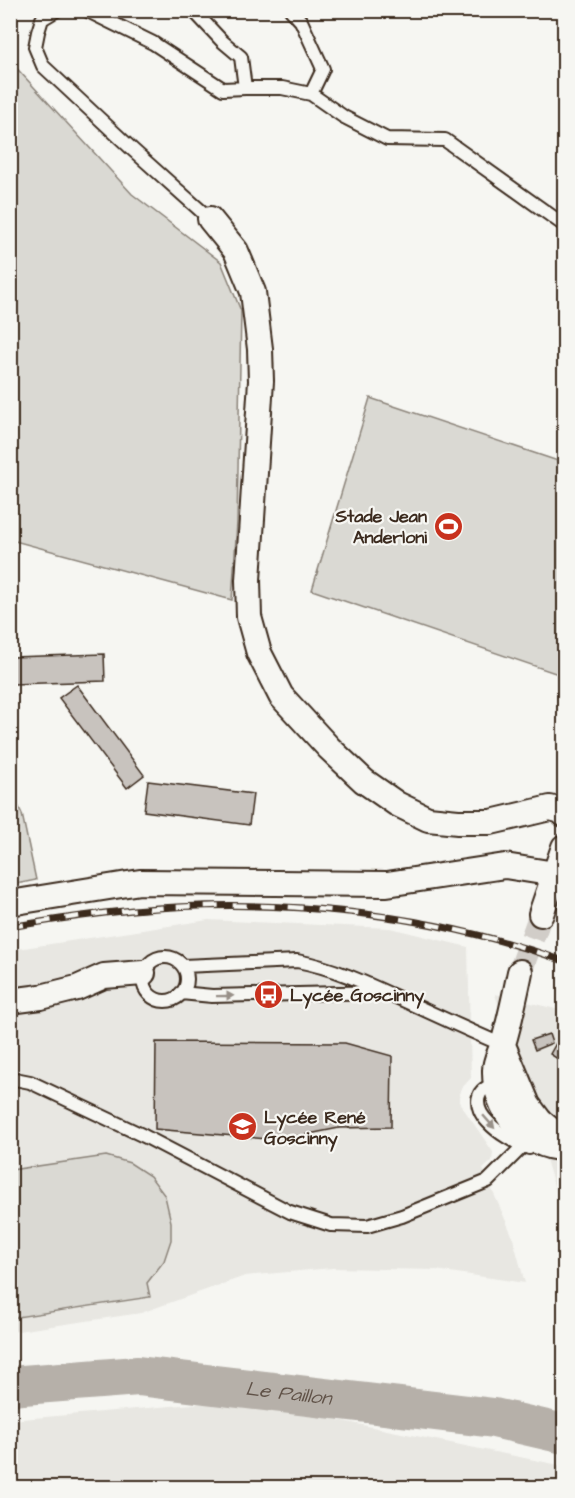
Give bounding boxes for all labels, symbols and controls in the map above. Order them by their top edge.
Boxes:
place label: Stade Jean Anderloni [334,504,427,550]
sports icon: Stade Jean Anderloni [432,510,464,542]
bus stop icon: Lycée Goscinny [253,979,285,1011]
place label: Lycée Goscinny [290,983,424,1009]
one-way arrow [215,991,234,1001]
place label: Lycée René Goscinny [264,1105,366,1152]
school or university icon: Lycée René Goscinny [227,1111,259,1143]
one-way arrow [483,1114,496,1129]
water label: Le Paillon [244,1375,335,1413]

